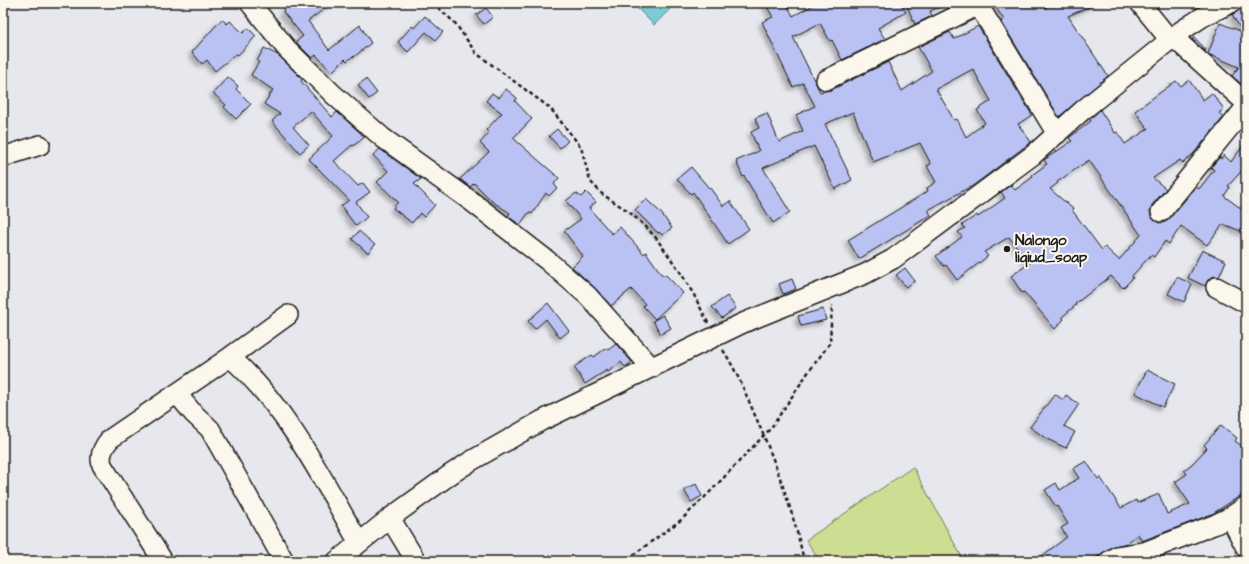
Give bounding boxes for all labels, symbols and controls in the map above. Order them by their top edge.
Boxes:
place label: Nalongo liqiud_soap [1015,230,1088,268]
marker: Nalongo liqiud_soap [1002,244,1012,254]

